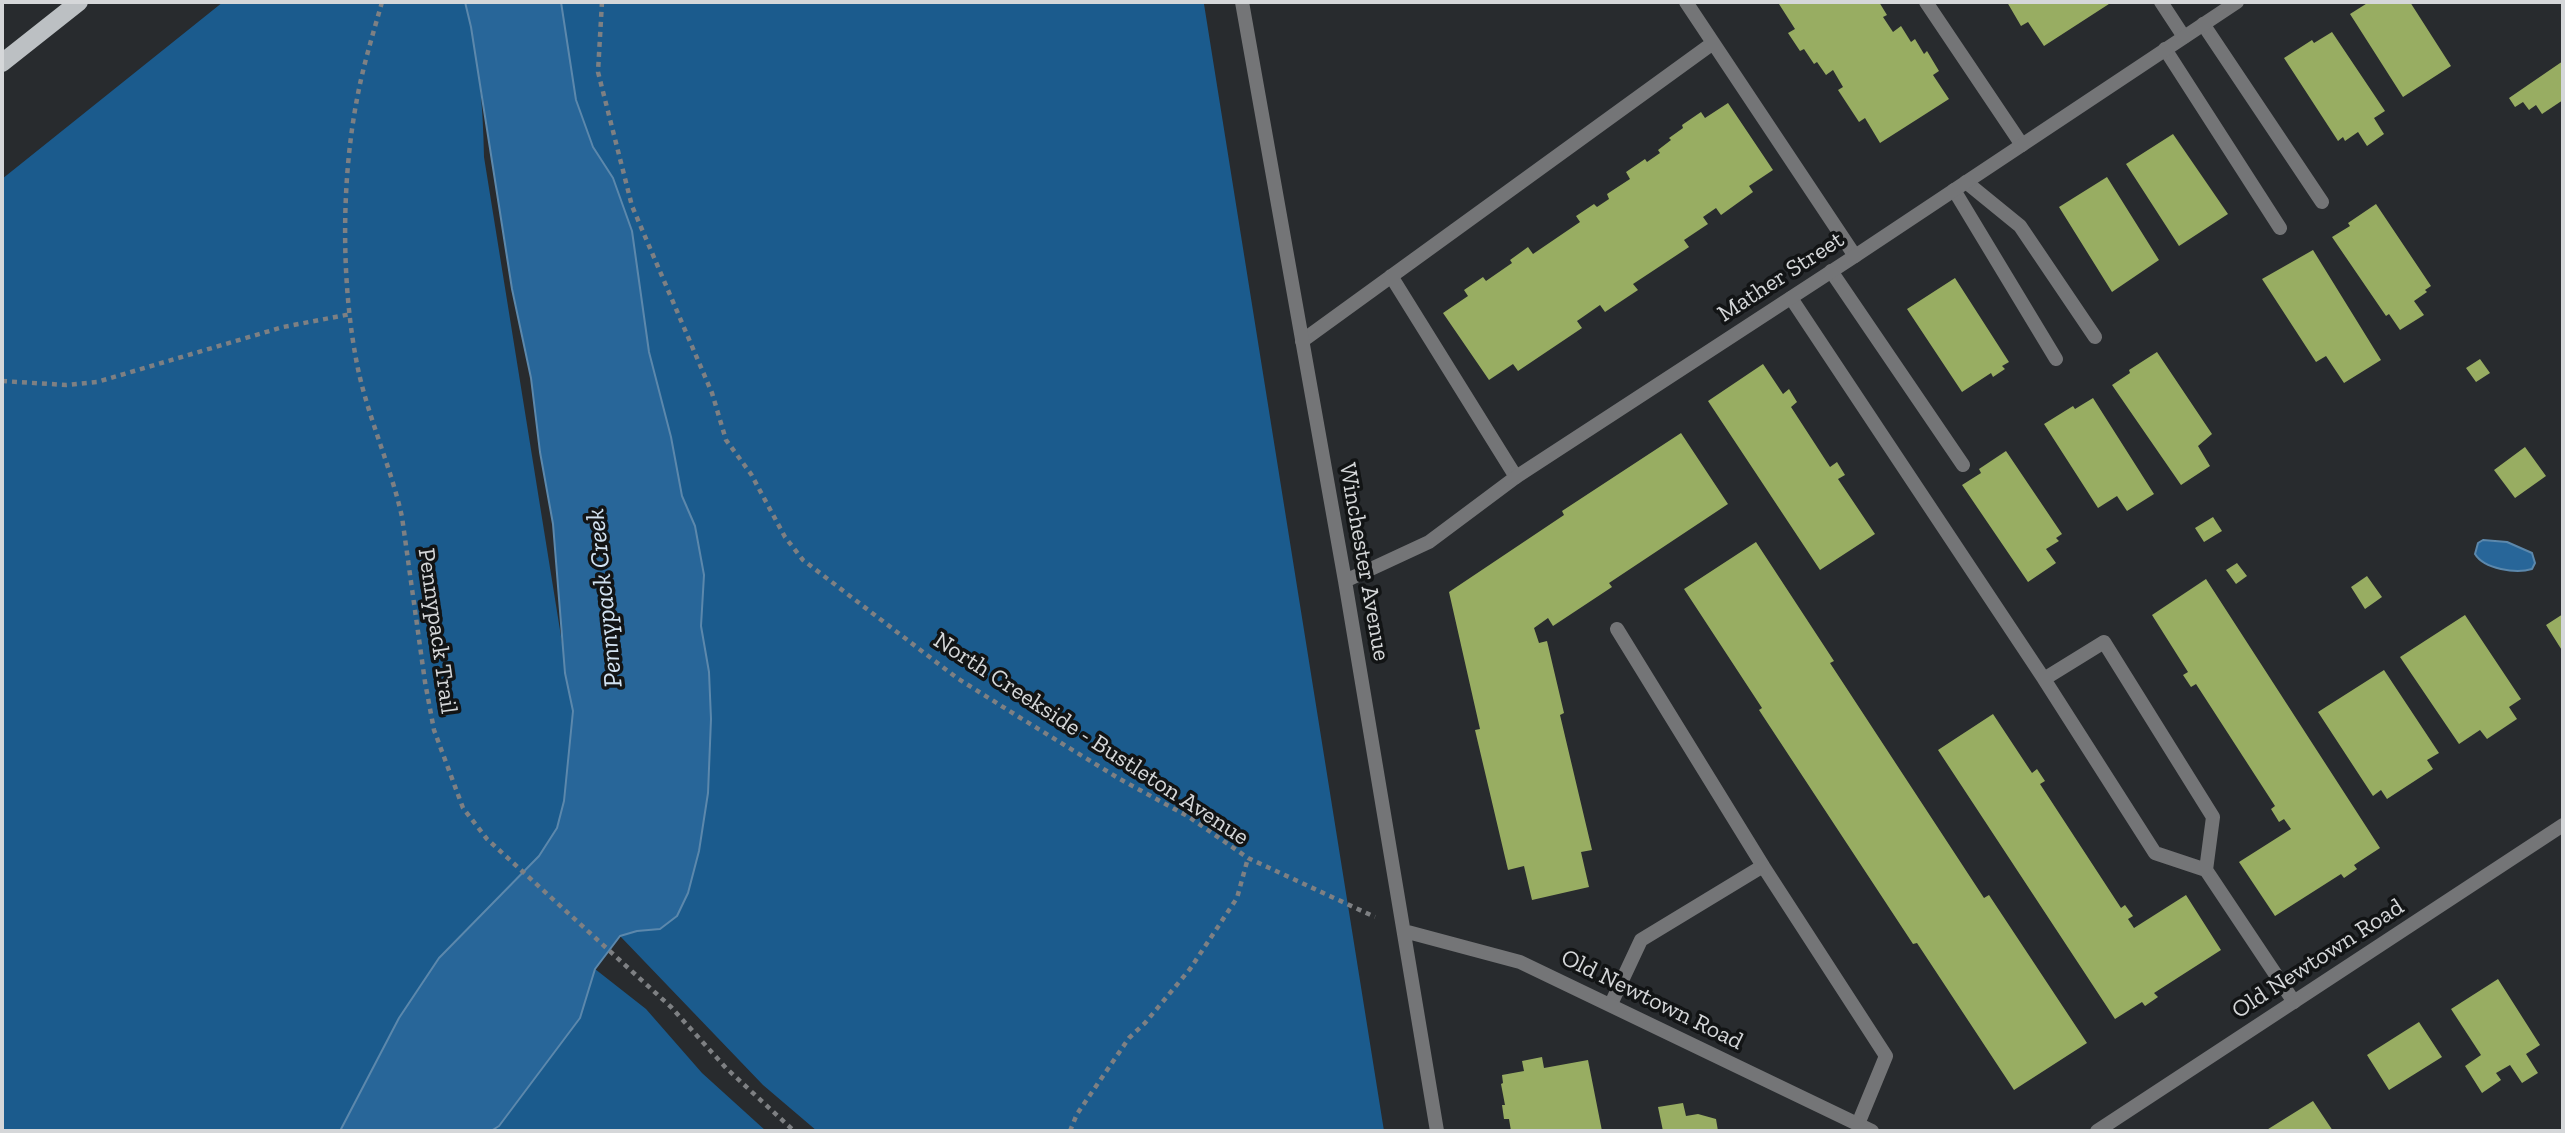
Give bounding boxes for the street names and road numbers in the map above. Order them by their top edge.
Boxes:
street label: Mather Street [1712,225,1850,329]
street label: Winchester Avenue [1332,461,1396,663]
street label: Pennypack Trail [411,546,463,716]
street label: North Creekside - Bustleton Avenue [928,626,1254,852]
street label: Old Newtown Road [2227,893,2409,1025]
street label: Old Newtown Road [1556,943,1748,1057]

